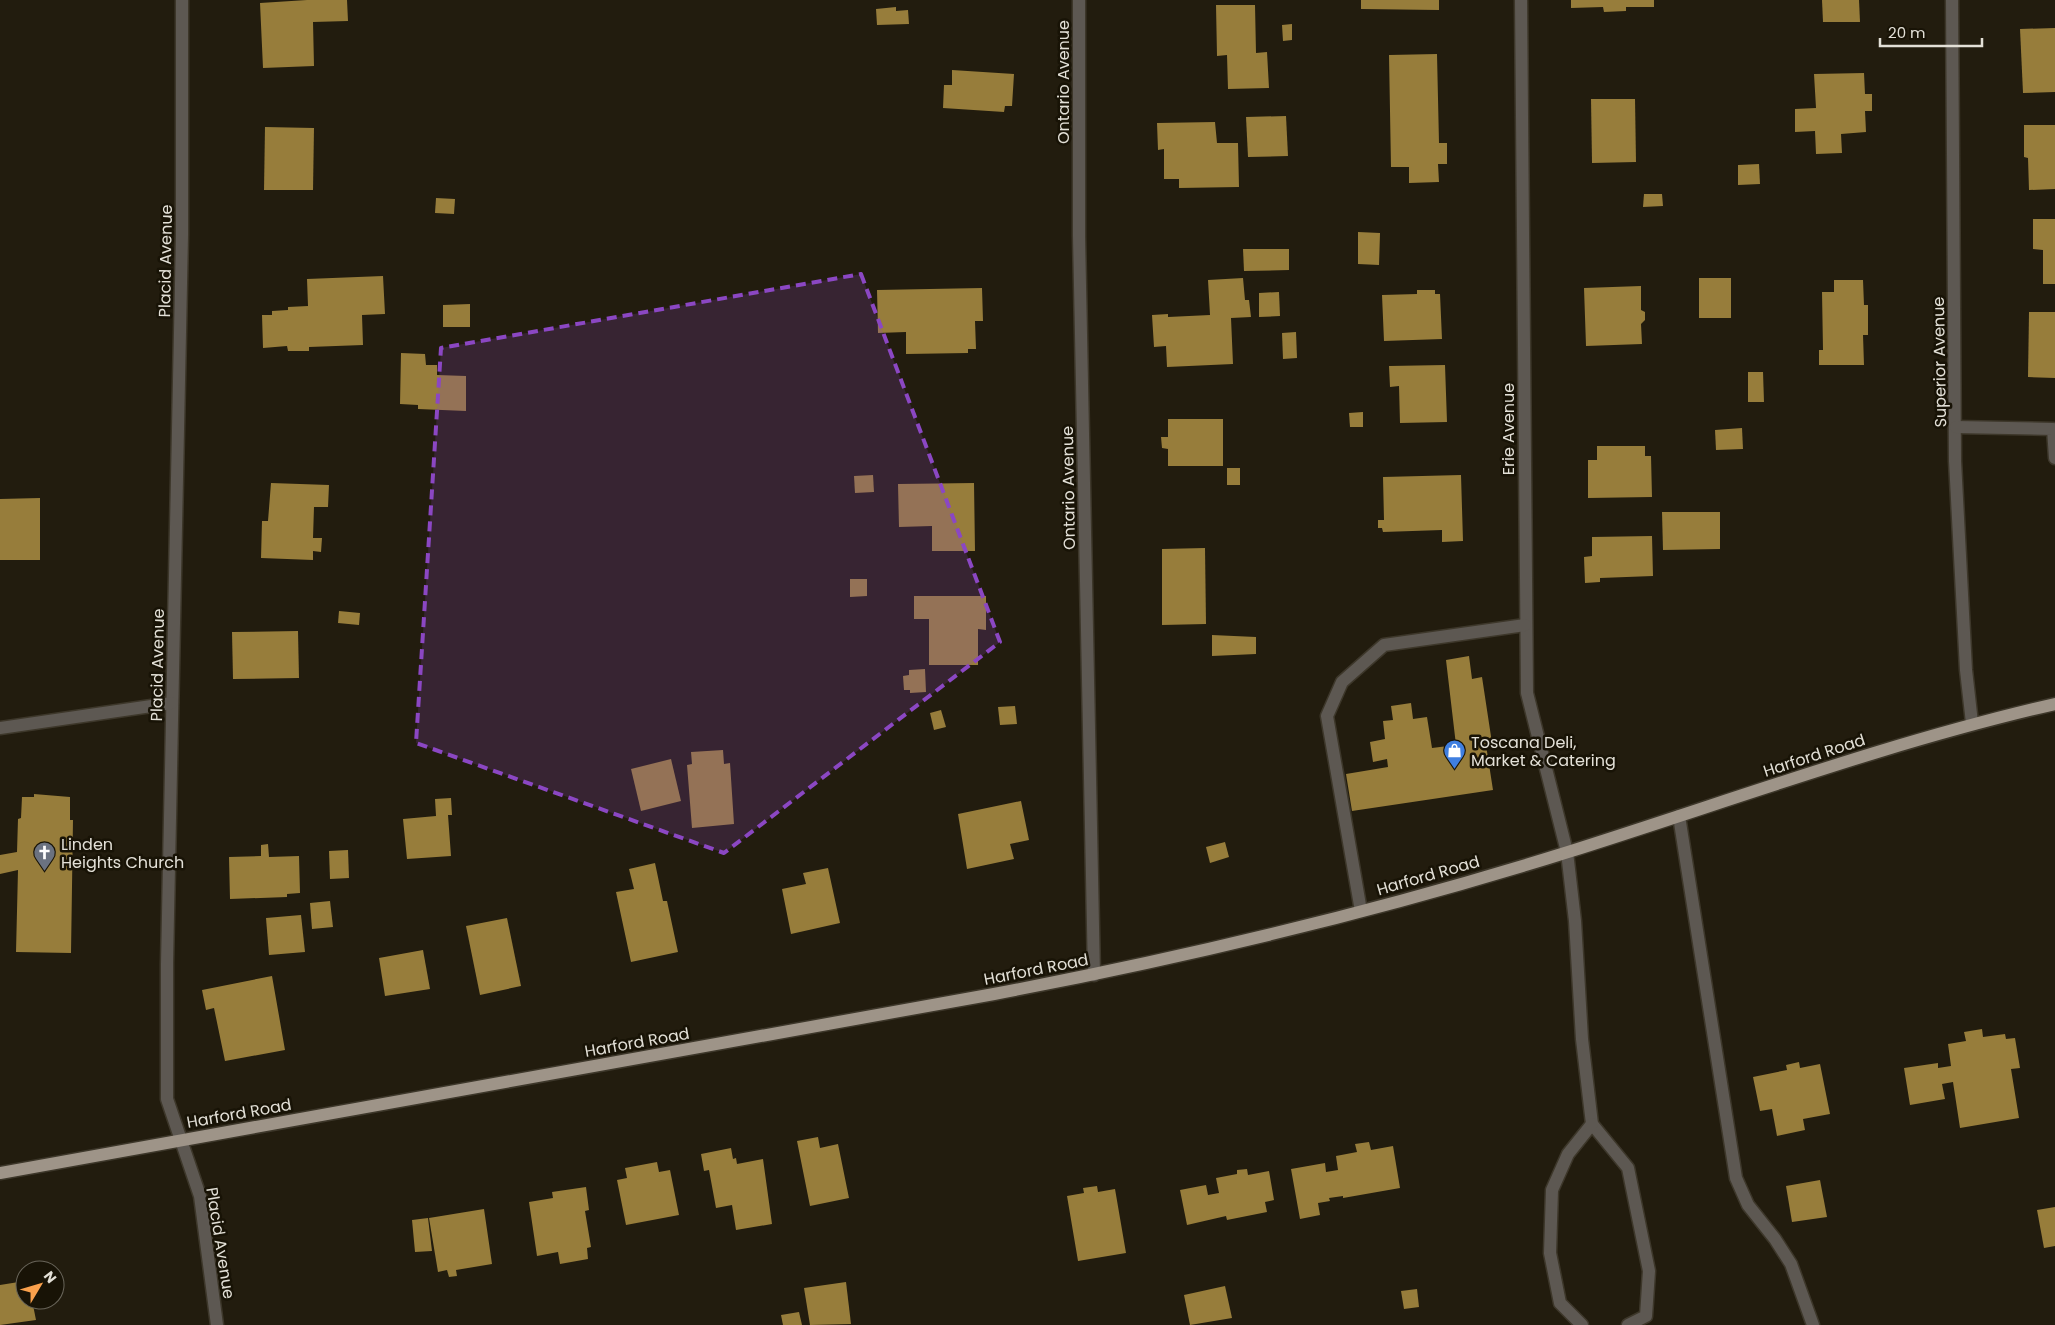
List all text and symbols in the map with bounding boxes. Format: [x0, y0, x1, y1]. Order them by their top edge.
scale bar [1880, 15, 1982, 47]
street label: Ontario Avenue [1052, 20, 1075, 144]
text: 20 m [1888, 22, 1926, 43]
street label: Placid Avenue [153, 204, 178, 318]
street label: Superior Avenue [1927, 296, 1952, 428]
street label: Erie Avenue [1497, 383, 1520, 475]
street label: Ontario Avenue [1056, 426, 1081, 550]
street label: Placid Avenue [145, 608, 170, 722]
street label: Harford Road [1760, 728, 1868, 783]
place label: Toscana Deli, Market & Catering [1471, 731, 1616, 772]
shop icon: Toscana Deli, Market & Catering [1443, 739, 1467, 770]
place label: Linden Heights Church [61, 833, 184, 874]
church icon: Linden Heights Church [33, 841, 57, 872]
street label: Harford Road [1374, 850, 1482, 901]
street label: Harford Road [982, 948, 1090, 991]
street label: Harford Road [583, 1022, 691, 1063]
street label: Harford Road [185, 1093, 293, 1134]
street label: Placid Avenue [200, 1186, 241, 1301]
north arrow [15, 1260, 65, 1310]
text: N [39, 1267, 61, 1287]

